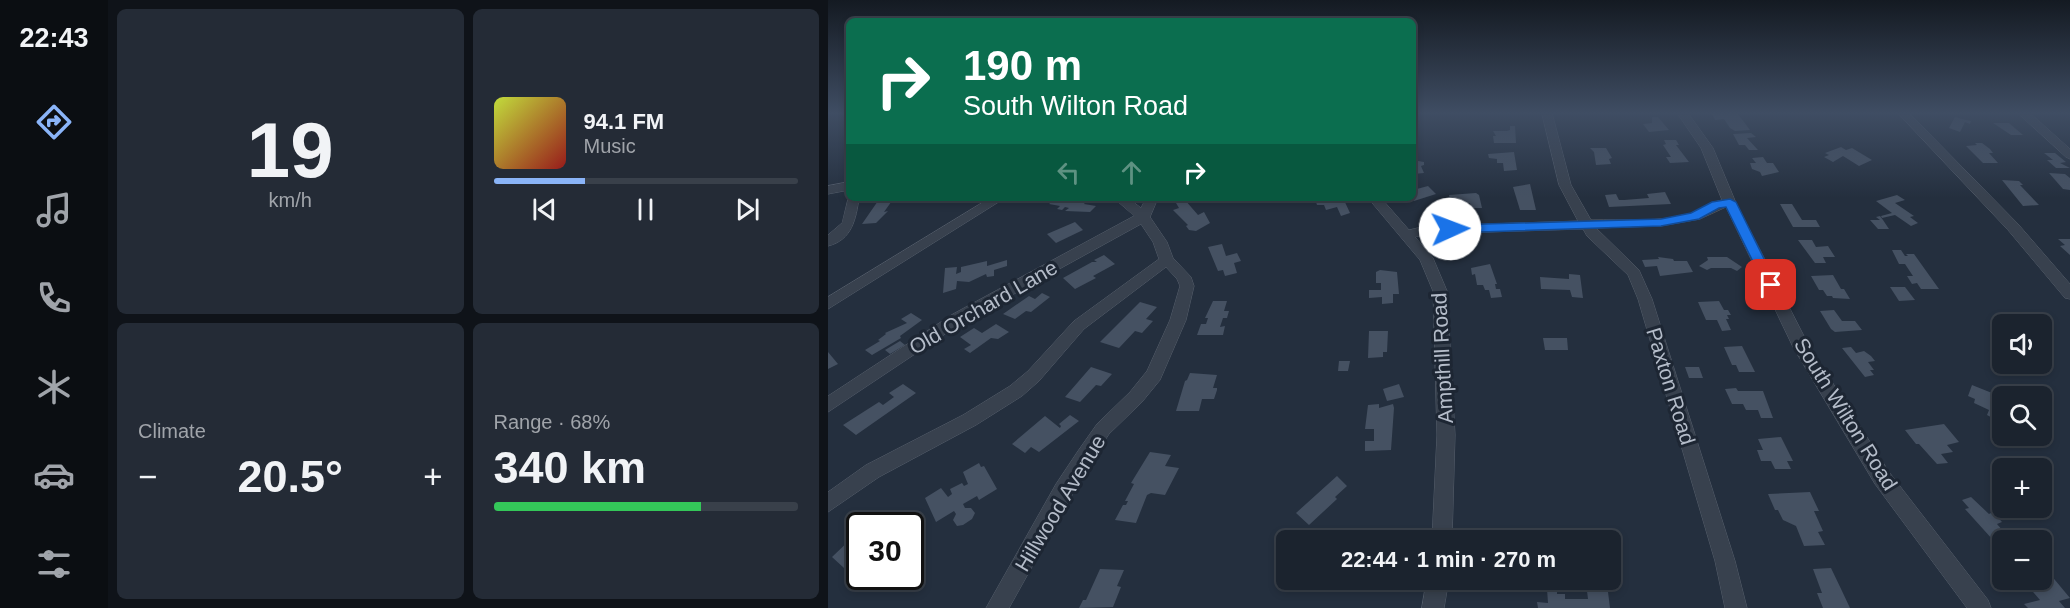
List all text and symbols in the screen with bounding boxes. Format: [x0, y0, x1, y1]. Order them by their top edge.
text: 22:43 [19, 23, 89, 53]
icon: right [864, 42, 942, 120]
text: 190 m [963, 42, 1082, 89]
text: South Wilton Road [963, 91, 1188, 121]
icon: directions [33, 101, 75, 143]
text: 19 [247, 106, 334, 194]
text: 94.1 FM [584, 109, 664, 134]
text: Music [584, 135, 636, 157]
icon: left [1052, 156, 1085, 189]
icon: ahead [1115, 156, 1148, 189]
icon: right [1178, 156, 1211, 189]
icon: music [33, 189, 75, 231]
text: km/h [269, 189, 312, 211]
icon: previous [528, 193, 561, 226]
icon: pause [629, 193, 662, 226]
icon: next [731, 193, 764, 226]
position arrow [1418, 197, 1482, 261]
street label: Old Orchard Lane [905, 255, 1061, 359]
pin [1745, 259, 1796, 310]
icon: arrive [1754, 268, 1787, 301]
icon: phone [33, 277, 75, 319]
street label: Ampthill Road [1427, 292, 1457, 424]
map controls [1992, 314, 2052, 590]
button: sound [1992, 314, 2052, 374]
street label: Paxton Road [1642, 325, 1700, 447]
street label: South Wilton Road [1790, 334, 1902, 494]
icon: climate [33, 366, 75, 408]
button: search [1992, 386, 2052, 446]
text: Range · 68% [494, 411, 610, 433]
text: Climate [138, 420, 206, 442]
street label: Hillwood Avenue [1010, 431, 1110, 575]
text: 340 km [494, 442, 646, 493]
text: 20.5° [237, 451, 343, 502]
icon: car [33, 454, 75, 496]
text: − [138, 458, 157, 495]
text: + [423, 458, 443, 495]
button: + [1992, 458, 2052, 518]
speed limit sign: 30 [846, 512, 924, 590]
button: − [1992, 530, 2052, 590]
icon: filters [33, 543, 75, 585]
text: 22:44 · 1 min · 270 m [1341, 547, 1556, 572]

